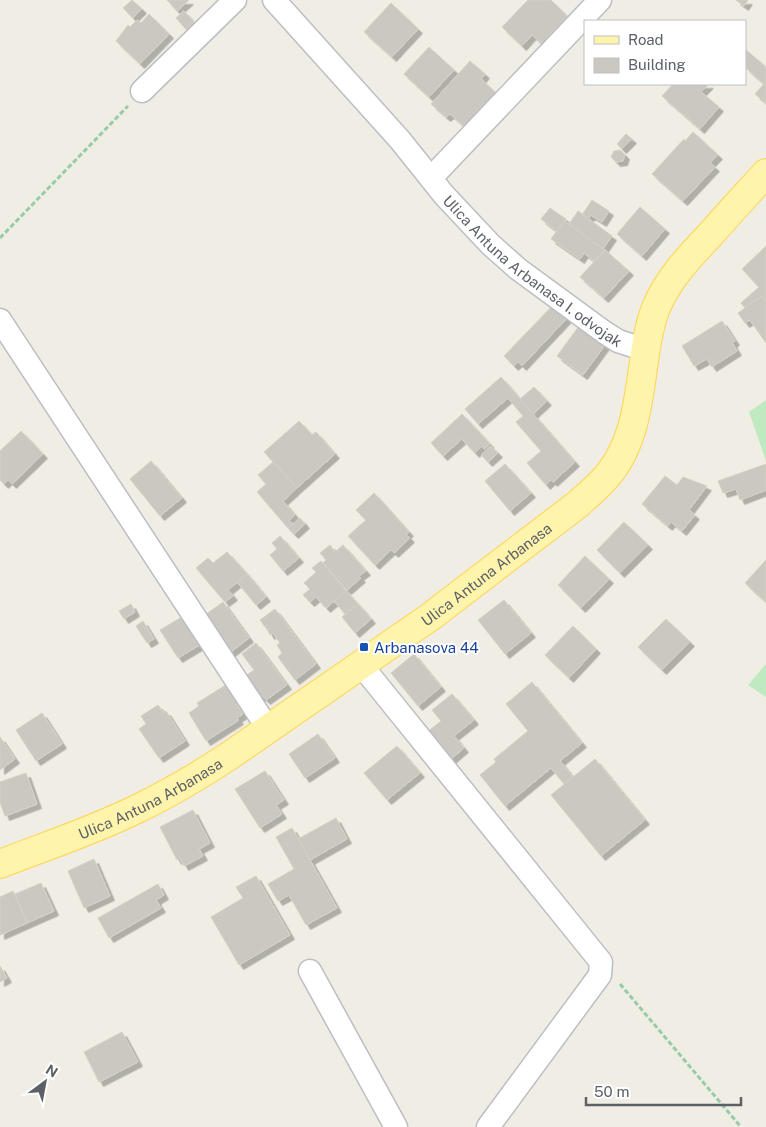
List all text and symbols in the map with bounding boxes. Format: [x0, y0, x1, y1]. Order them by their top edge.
legend [584, 20, 746, 85]
text: Road [628, 31, 664, 48]
text: Building [628, 56, 686, 73]
street label: Ulica Antuna Arbanasa I. odvojak [440, 192, 625, 350]
street label: Ulica Antuna Arbanasa [418, 519, 555, 629]
place label: Arbanasova 44 [374, 639, 479, 656]
marker: Arbanasova 44 [358, 641, 370, 653]
street label: Ulica Antuna Arbanasa [76, 754, 225, 842]
north arrow [20, 1057, 70, 1107]
text: N [43, 1061, 61, 1081]
scale bar [586, 1074, 741, 1106]
text: 50 m [594, 1083, 629, 1100]

